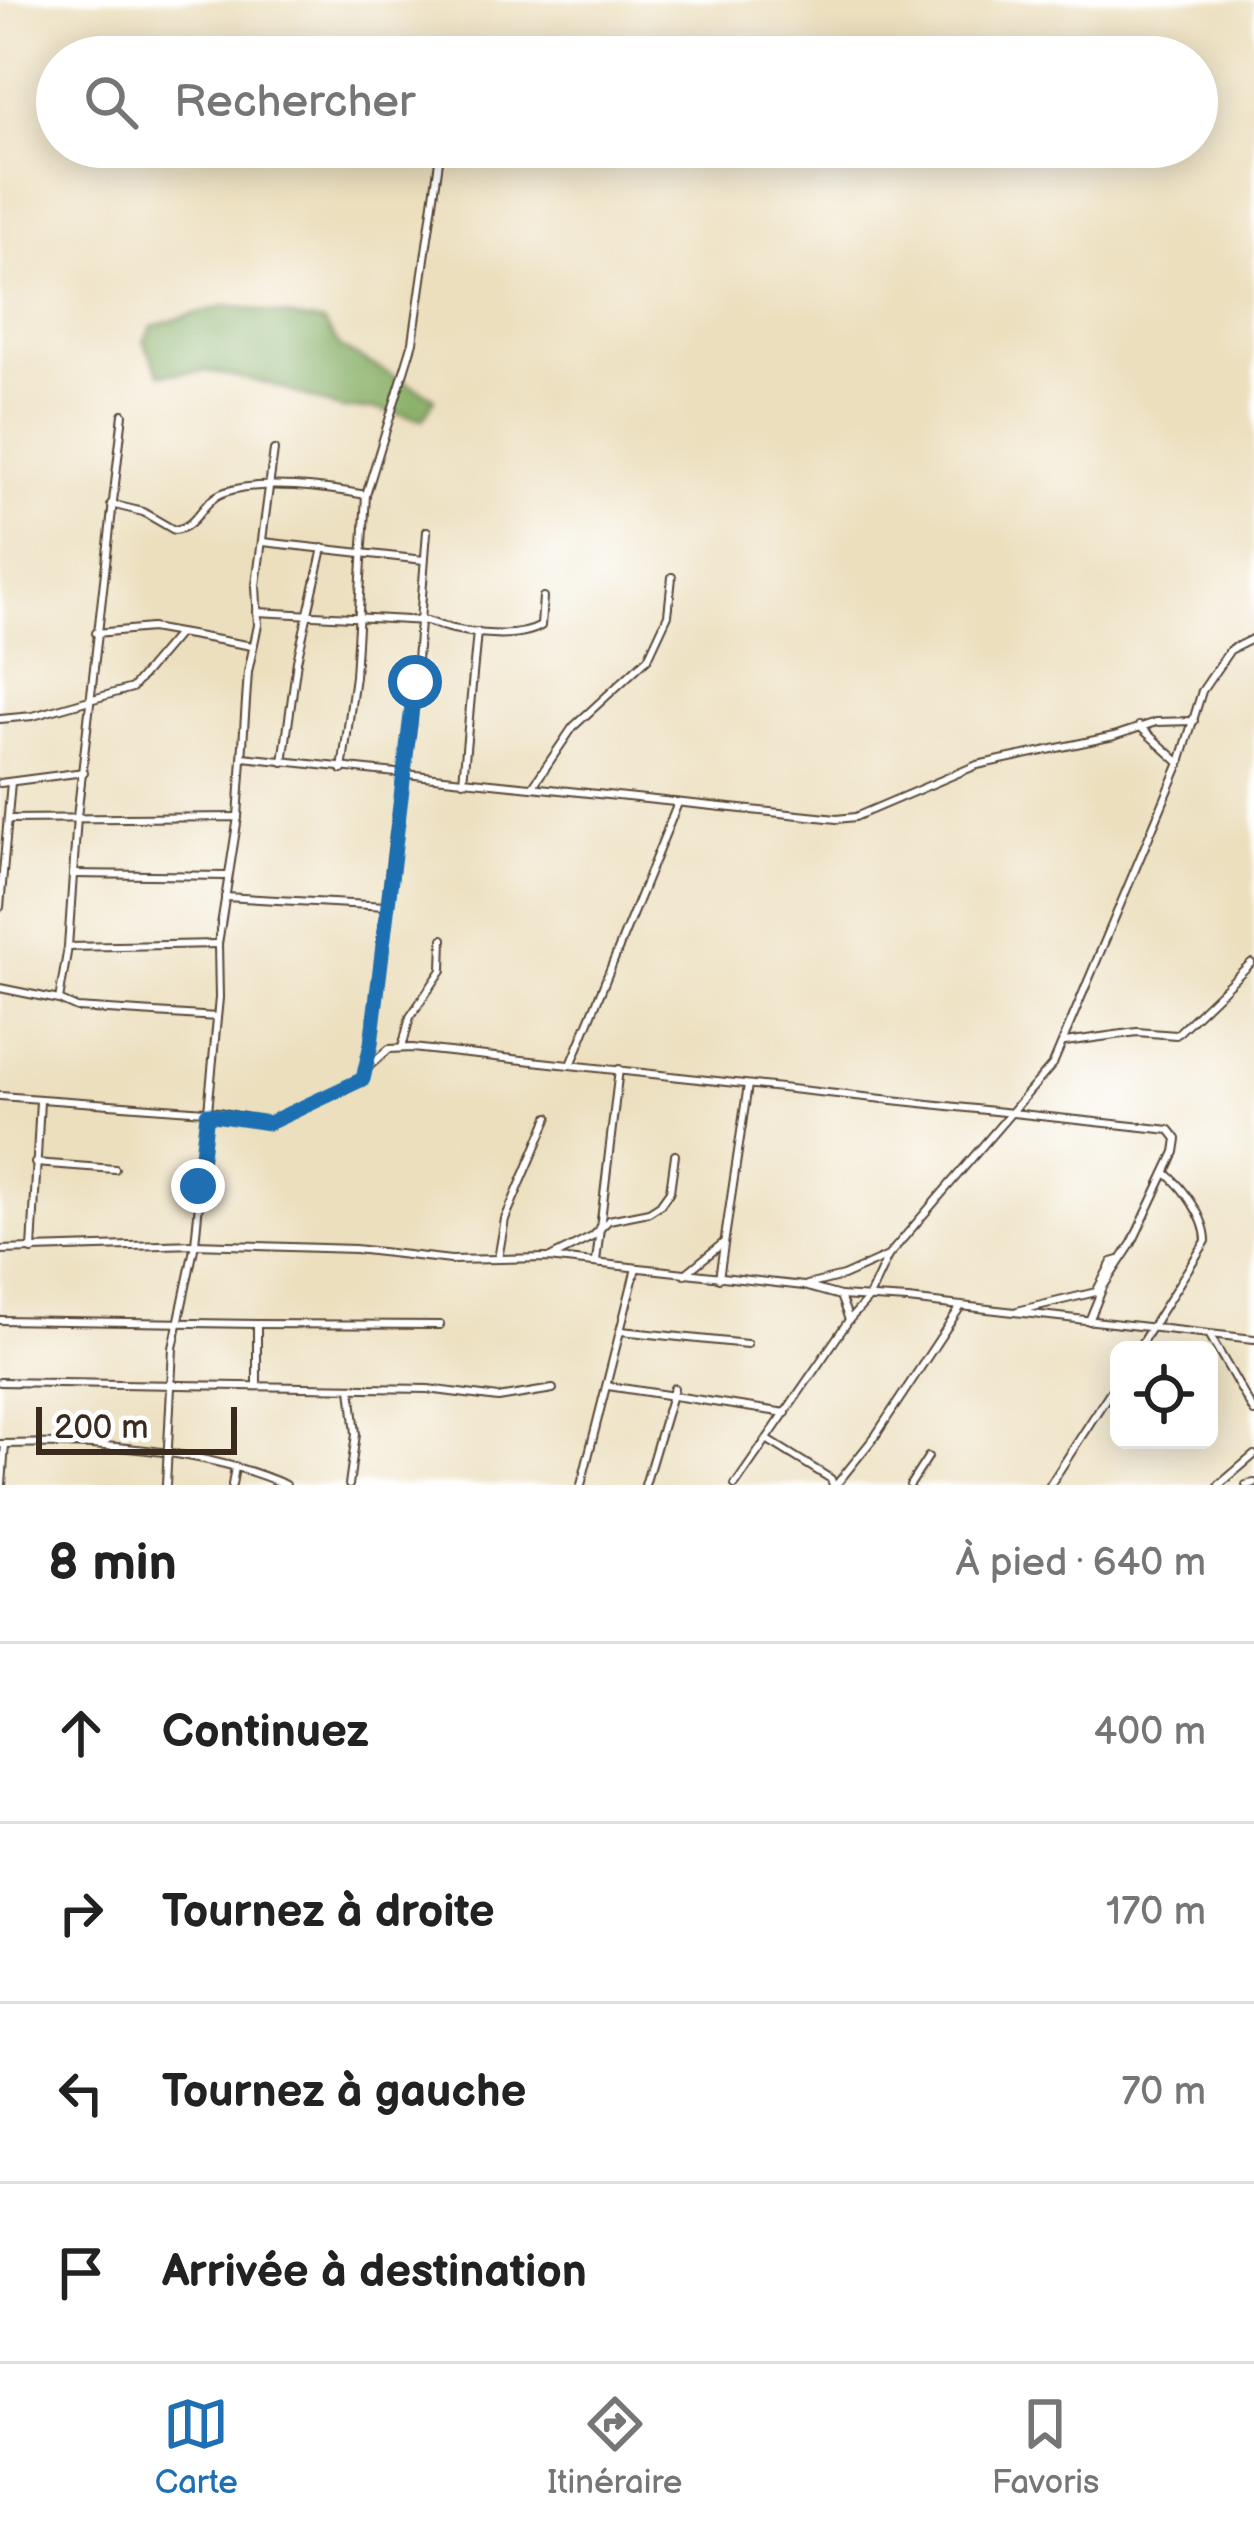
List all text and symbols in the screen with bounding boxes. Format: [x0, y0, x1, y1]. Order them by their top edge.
search box [36, 36, 1218, 168]
icon: search [78, 69, 144, 135]
text: Rechercher [174, 75, 415, 130]
route start [388, 655, 442, 709]
route end [171, 1159, 225, 1213]
map controls [1110, 1341, 1218, 1449]
button: locate [1110, 1341, 1218, 1449]
scale bar [36, 1401, 237, 1454]
text: 200 m [54, 1408, 148, 1448]
text: 8 min [48, 1533, 177, 1594]
text: À pied · 640 m [956, 1540, 1206, 1587]
icon: ahead [48, 1700, 114, 1766]
text: Continuez [162, 1705, 369, 1760]
text: 400 m [1094, 1709, 1206, 1756]
icon: right [48, 1880, 114, 1946]
text: Tournez à droite [162, 1885, 495, 1940]
text: 170 m [1106, 1889, 1206, 1936]
icon: left [48, 2060, 114, 2126]
text: Tournez à gauche [162, 2065, 526, 2120]
text: 70 m [1121, 2069, 1206, 2116]
icon: arrive [48, 2240, 114, 2306]
text: Arrivée à destination [162, 2245, 587, 2300]
tab: Carte [155, 2391, 238, 2503]
tab: Itinéraire [547, 2391, 682, 2503]
tab: Favoris [992, 2391, 1099, 2503]

